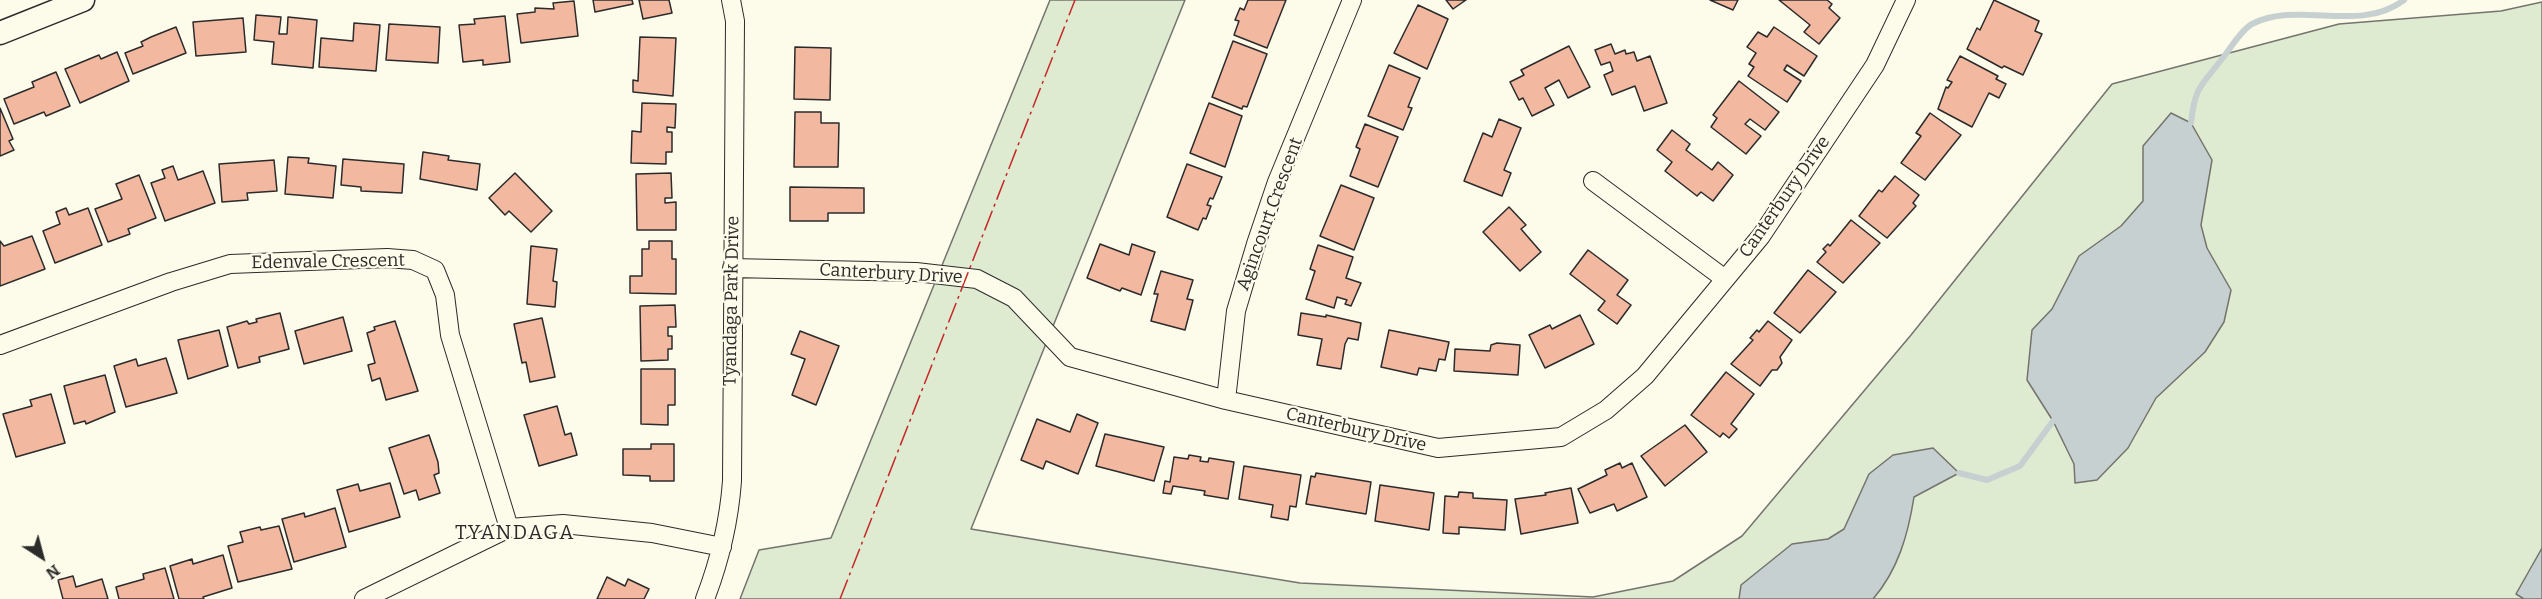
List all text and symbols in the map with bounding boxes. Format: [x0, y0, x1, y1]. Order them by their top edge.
street label: Canterbury Drive [1735, 132, 1835, 262]
street label: Agincourt Crescent [1232, 135, 1308, 293]
street label: Tyandaga Park Drive [720, 216, 744, 386]
street label: Edenvale Crescent [251, 250, 405, 274]
street label: Canterbury Drive [819, 259, 963, 289]
street label: Canterbury Drive [1284, 403, 1428, 457]
district label: TYANDAGA [455, 521, 575, 545]
north arrow [12, 527, 72, 587]
text: N [42, 561, 63, 583]

